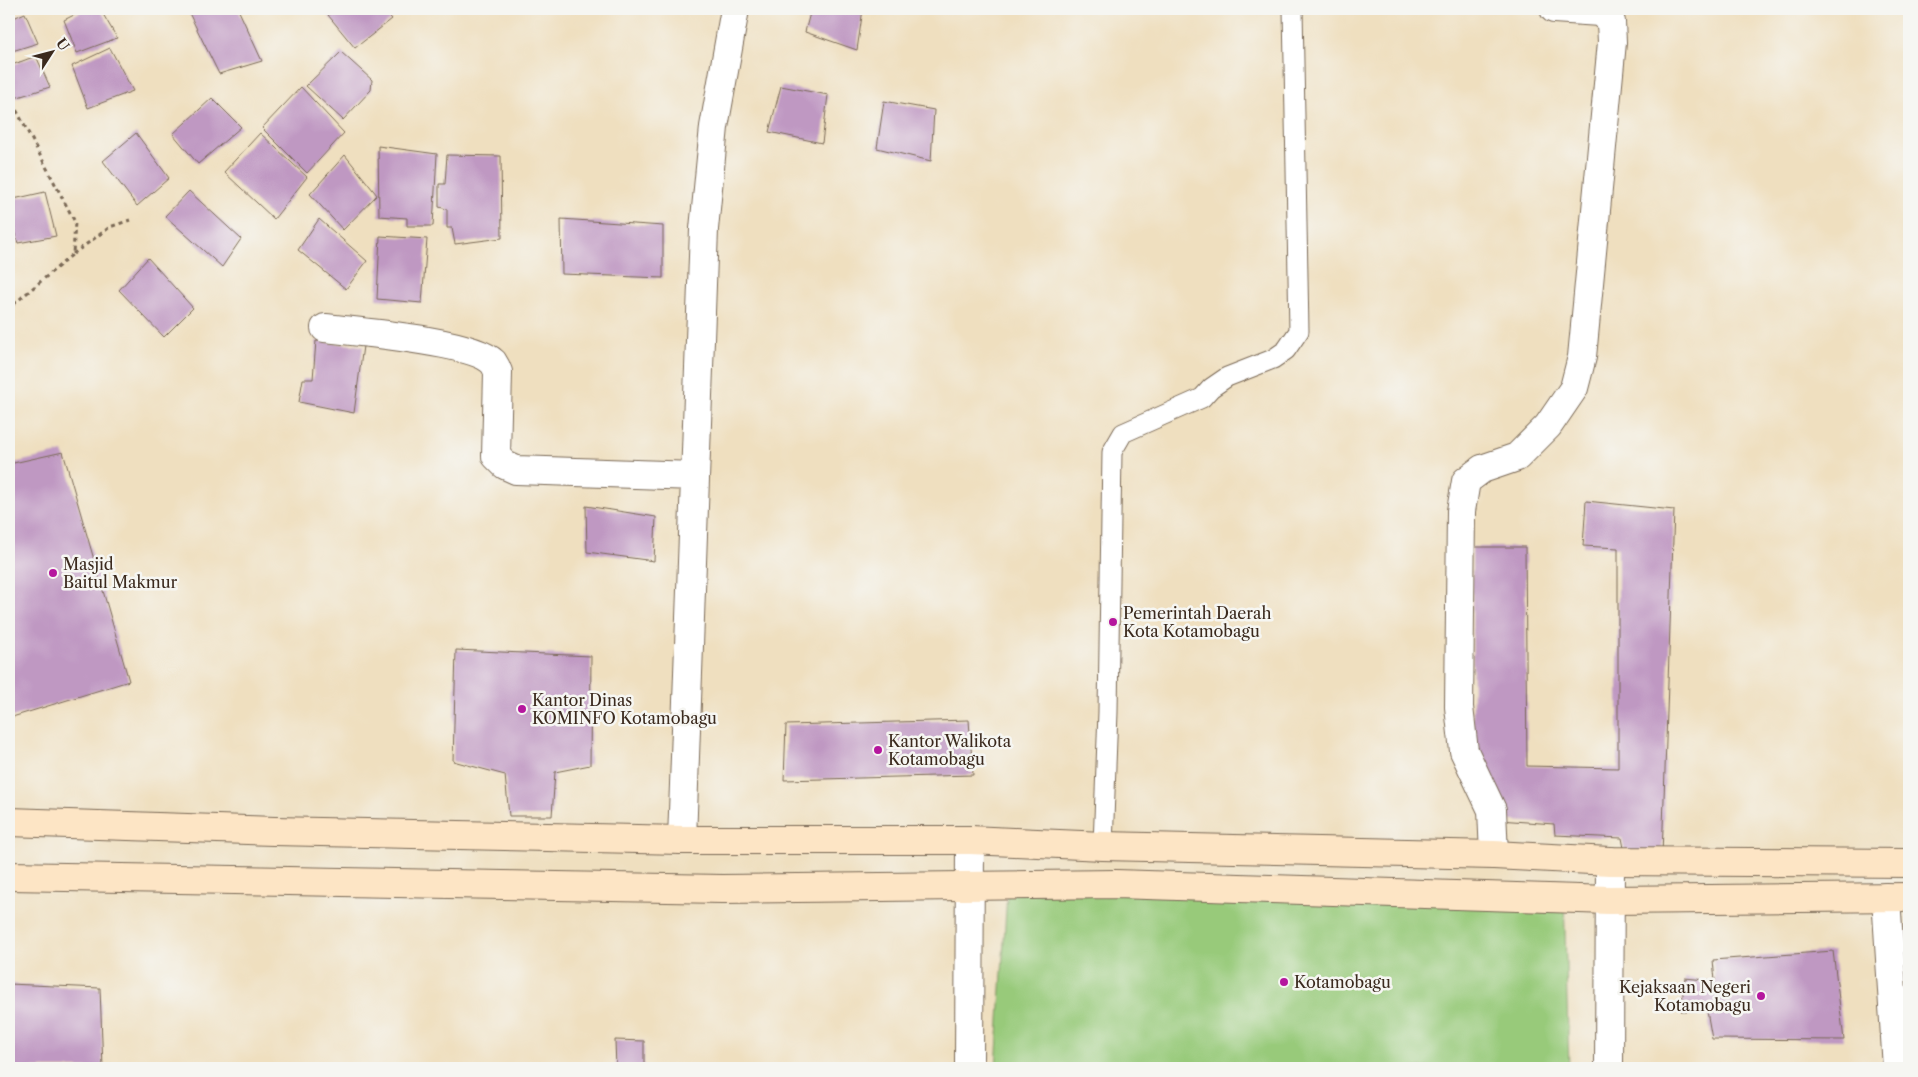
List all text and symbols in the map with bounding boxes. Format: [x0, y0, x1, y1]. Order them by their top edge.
north arrow [28, 28, 78, 78]
text: U [52, 34, 74, 55]
place label: Masjid Baitul Makmur [63, 554, 177, 592]
marker: Masjid Baitul Makmur [47, 567, 59, 579]
place label: Pemerintah Daerah Kota Kotamobagu [1123, 603, 1271, 641]
marker: Pemerintah Daerah Kota Kotamobagu [1107, 616, 1119, 628]
place label: Kantor Dinas KOMINFO Kotamobagu [532, 690, 717, 728]
marker: Kantor Dinas KOMINFO Kotamobagu [516, 703, 528, 715]
place label: Kantor Walikota Kotamobagu [888, 731, 1012, 769]
marker: Kantor Walikota Kotamobagu [872, 744, 884, 756]
place label: Kotamobagu [1294, 972, 1391, 992]
marker: Kotamobagu [1278, 976, 1290, 988]
place label: Kejaksaan Negeri Kotamobagu [1619, 977, 1751, 1015]
marker: Kejaksaan Negeri Kotamobagu [1755, 990, 1767, 1002]

